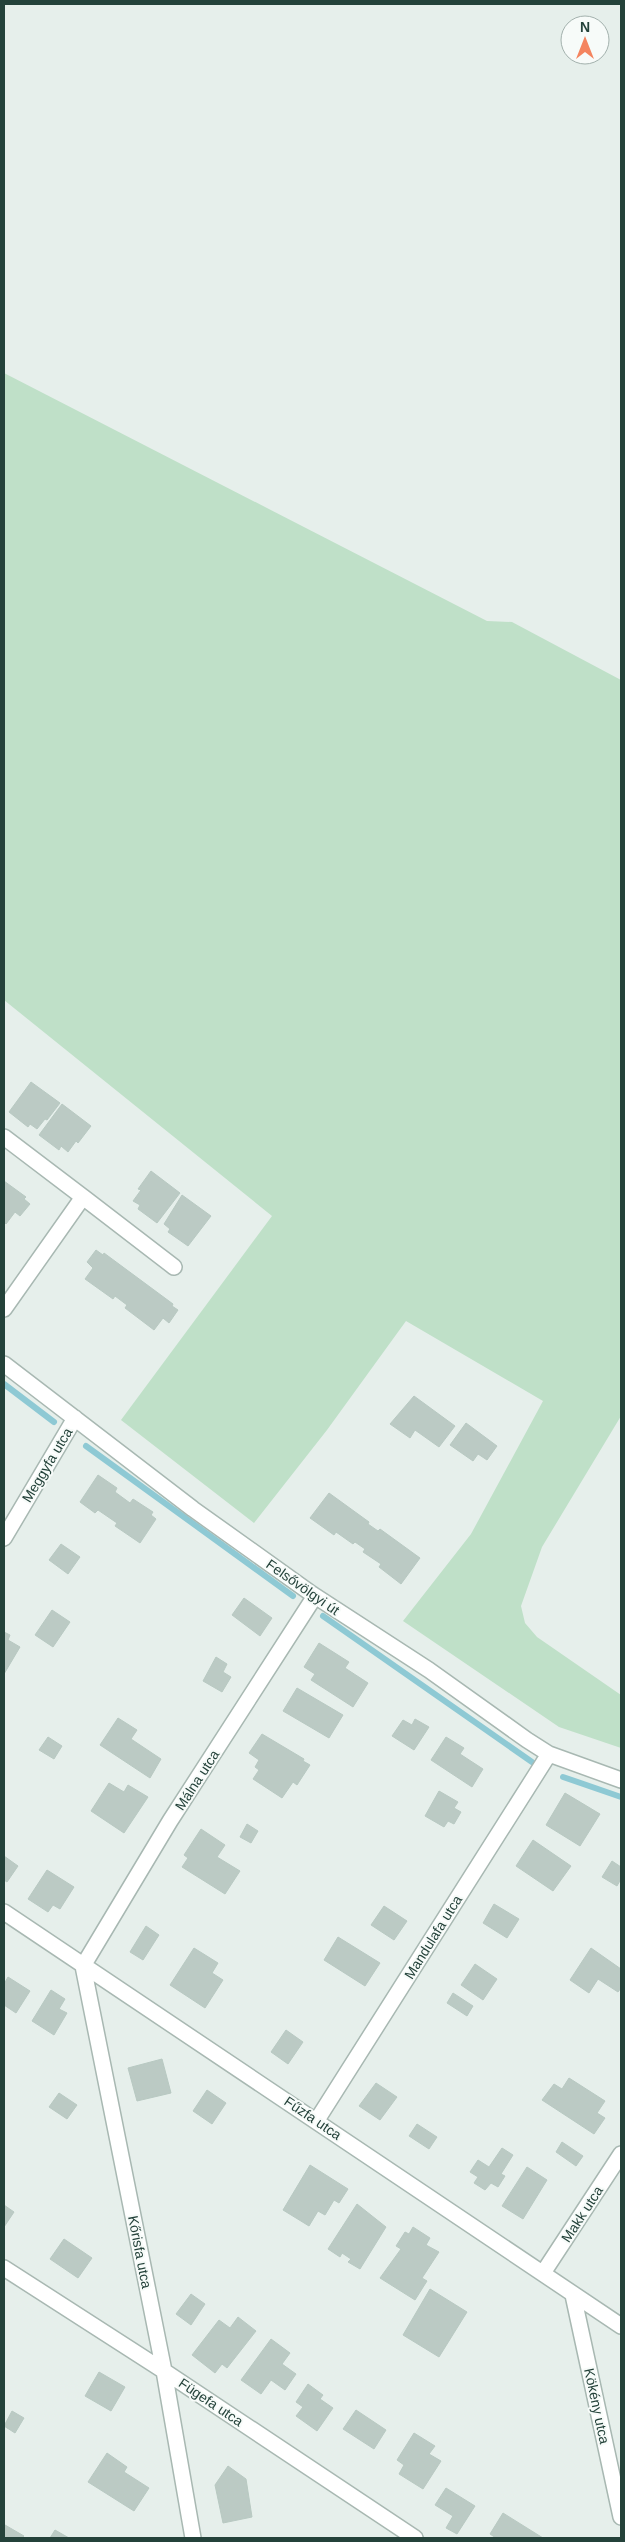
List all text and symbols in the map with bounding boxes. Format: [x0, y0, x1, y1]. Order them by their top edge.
north arrow [560, 15, 610, 65]
text: N [580, 19, 590, 35]
street label: Meggyfa utca [18, 1425, 76, 1505]
street label: Felsővölgyi út [263, 1556, 343, 1618]
street label: Málna utca [172, 1747, 222, 1813]
street label: Mandulafa utca [401, 1892, 465, 1982]
street label: Fűzfa utca [281, 2093, 345, 2143]
street label: Makk utca [558, 2183, 606, 2245]
street label: Kőrisfa utca [125, 2214, 155, 2290]
street label: Kökény utca [581, 2367, 613, 2446]
street label: Fügefa utca [176, 2375, 246, 2429]

